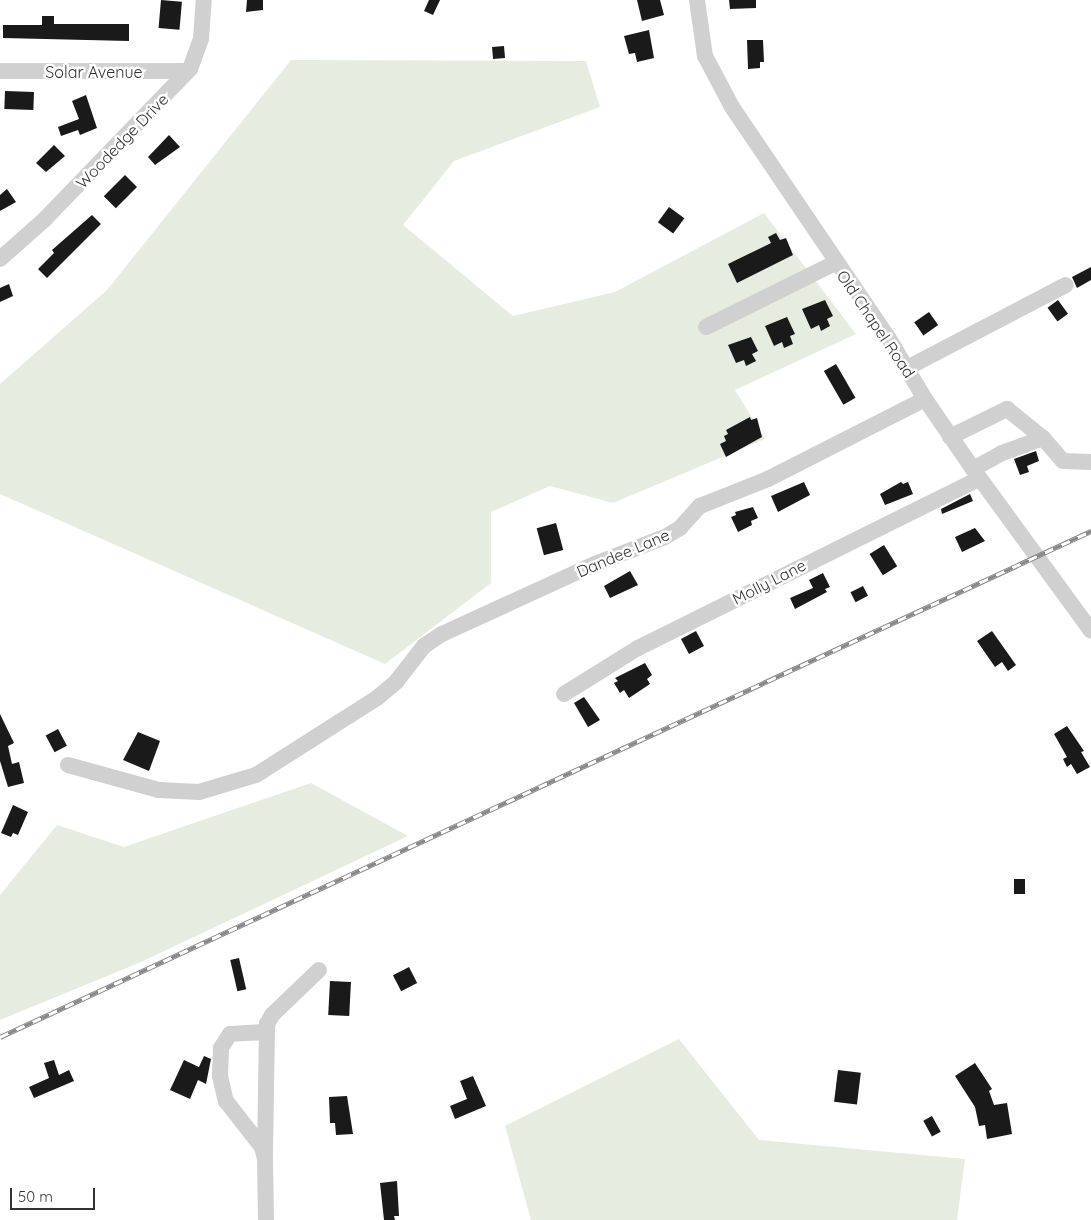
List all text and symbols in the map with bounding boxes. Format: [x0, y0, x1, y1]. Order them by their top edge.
street label: Solar Avenue [45, 62, 143, 82]
street label: Woodedge Drive [72, 90, 172, 192]
street label: Old Chapel Road [833, 267, 919, 381]
street label: Dandee Lane [574, 525, 672, 581]
street label: Molly Lane [729, 555, 809, 609]
scale bar [12, 1178, 98, 1210]
text: 50 m [18, 1187, 53, 1206]

